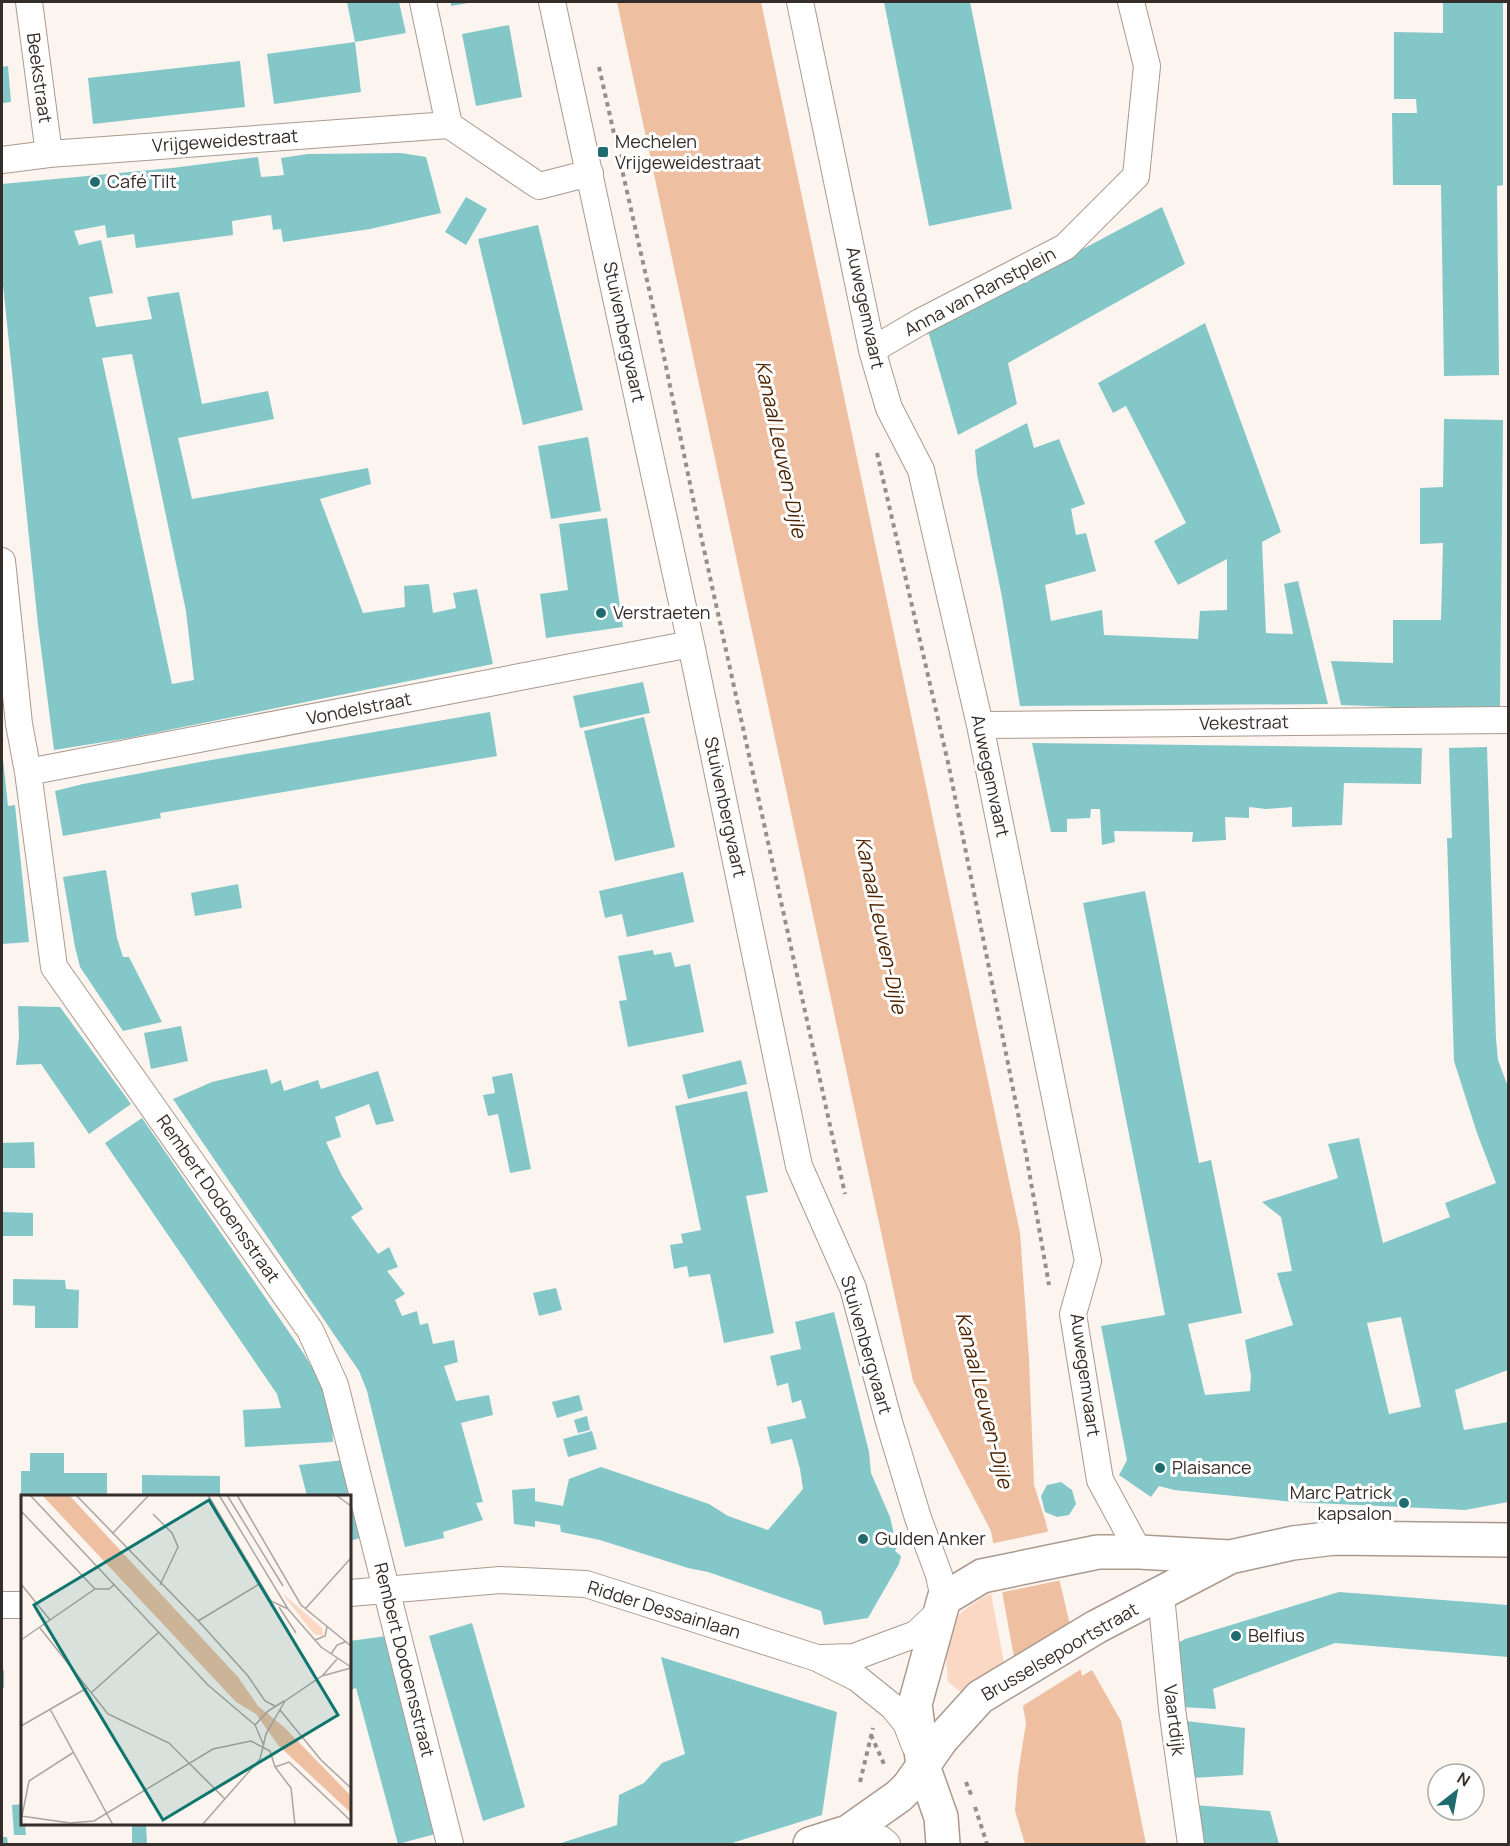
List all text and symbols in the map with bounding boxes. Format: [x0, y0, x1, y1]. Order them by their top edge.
street label: Beekstraat [22, 31, 58, 125]
street label: Vrijgeweidestraat [151, 123, 299, 157]
place label: Mechelen Vrijgeweidestraat [615, 129, 761, 174]
marker: Mechelen Vrijgeweidestraat [596, 145, 610, 159]
place label: Café Tilt [107, 169, 177, 193]
marker: Café Tilt [88, 175, 102, 189]
street label: Anna van Ranstplein [900, 241, 1059, 341]
street label: Auwegemvaart [841, 244, 891, 371]
street label: Stuivenbergvaart [598, 259, 652, 404]
water label: Kanaal Leuven-Dijle [750, 358, 814, 541]
place label: Verstraeten [613, 600, 711, 624]
marker: Verstraeten [594, 606, 608, 620]
street label: Vondelstraat [304, 686, 413, 730]
street label: Vekestraat [1199, 709, 1289, 735]
street label: Auwegemvaart [966, 712, 1016, 839]
street label: Stuivenbergvaart [699, 734, 753, 879]
water label: Kanaal Leuven-Dijle [850, 834, 914, 1017]
street label: Rembert Dodoensstraat [152, 1110, 286, 1287]
street label: Stuivenbergvaart [836, 1273, 898, 1417]
water label: Kanaal Leuven-Dijle [950, 1309, 1020, 1492]
street label: Auwegemvaart [1065, 1312, 1107, 1438]
place label: Plaisance [1172, 1455, 1252, 1479]
marker: Plaisance [1153, 1461, 1167, 1475]
place label: Marc Patrick kapsalon [1290, 1480, 1393, 1525]
inset map [21, 1495, 351, 1825]
marker: Marc Patrick kapsalon [1397, 1496, 1411, 1510]
place label: Gulden Anker [875, 1526, 986, 1550]
marker: Gulden Anker [856, 1532, 870, 1546]
street label: Rembert Dodoensstraat [369, 1560, 441, 1760]
street label: Ridder Dessainlaan [585, 1574, 744, 1644]
street label: Brusselsepoortstraat [977, 1596, 1142, 1706]
place label: Belfius [1248, 1623, 1305, 1647]
marker: Belfius [1229, 1629, 1243, 1643]
street label: Vaartdijk [1159, 1683, 1191, 1758]
north arrow [1426, 1762, 1486, 1822]
text: N [1453, 1767, 1474, 1792]

